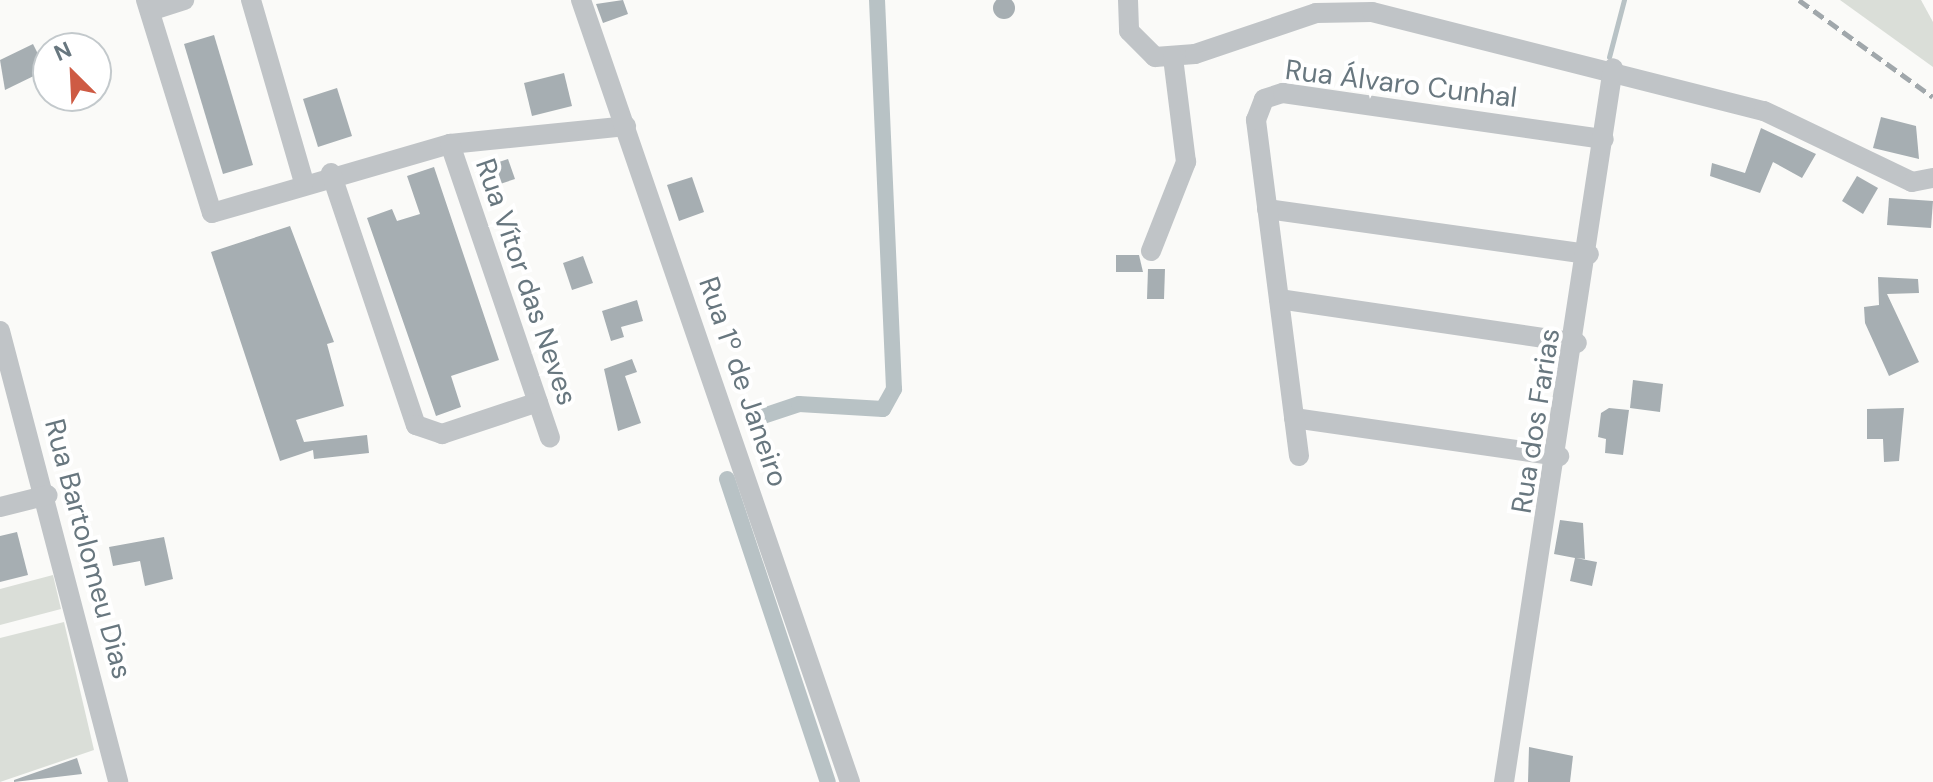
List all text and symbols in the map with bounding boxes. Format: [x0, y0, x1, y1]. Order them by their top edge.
north arrow [32, 32, 112, 112]
text: N [50, 35, 76, 68]
street label: Rua Álvaro Cunhal [1283, 53, 1519, 115]
street label: Rua Vítor das Neves [468, 154, 584, 410]
street label: Rua 1º de Janeiro [691, 273, 795, 491]
street label: Rua dos Farias [1505, 326, 1567, 516]
street label: Rua Bartolomeu Dias [37, 415, 139, 683]

